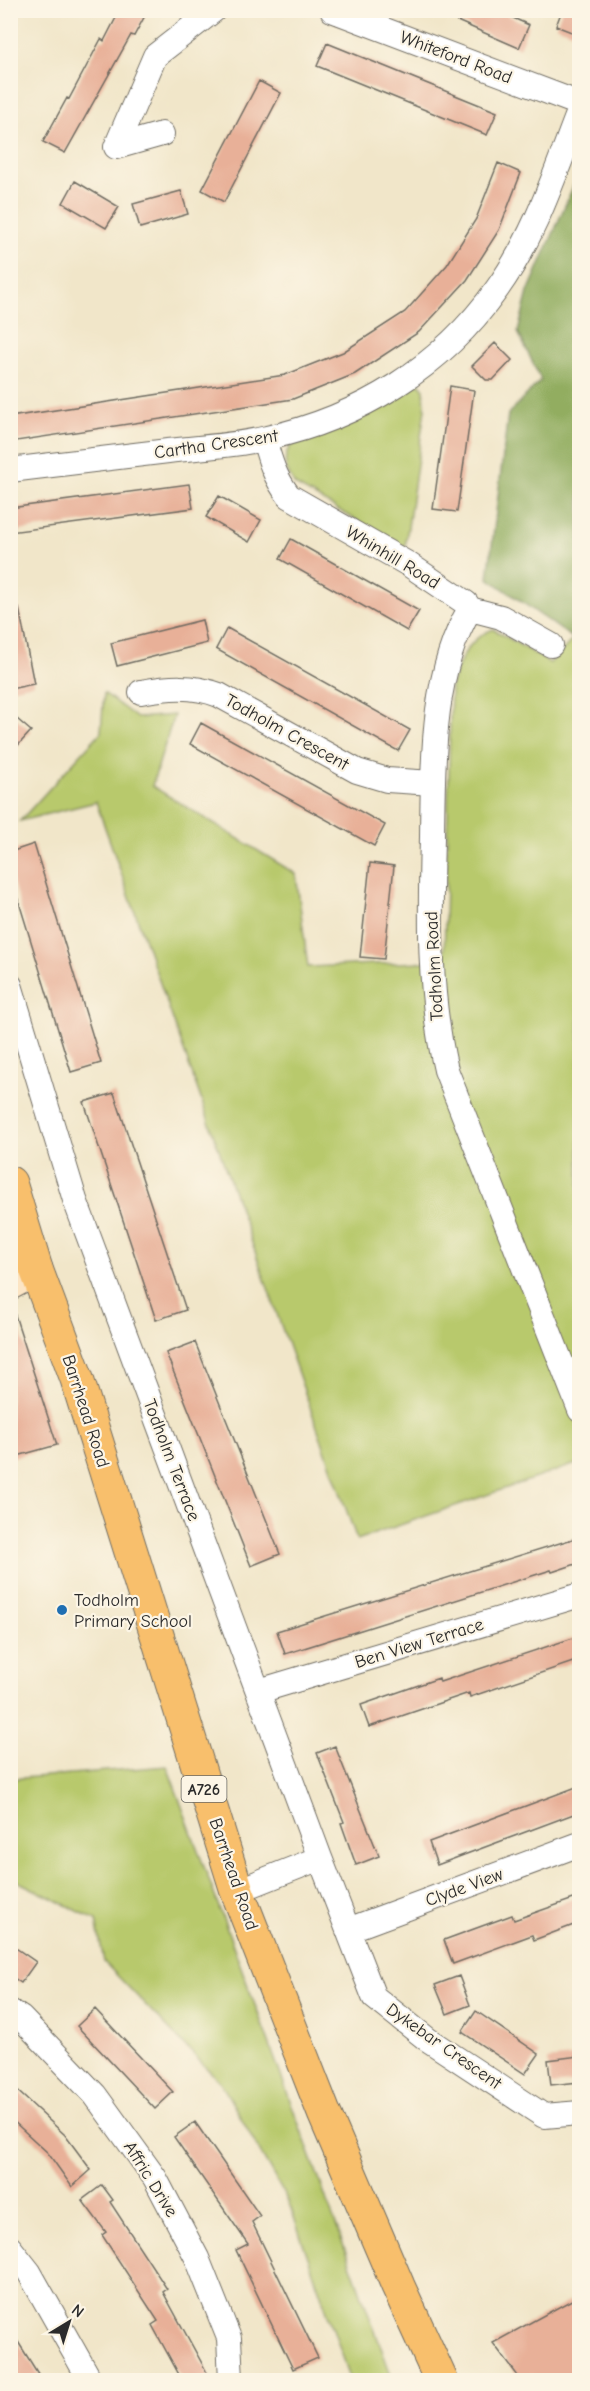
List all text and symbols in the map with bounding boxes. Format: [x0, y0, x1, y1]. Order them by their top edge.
street label: Whiteford Road [397, 26, 515, 88]
street label: Cartha Crescent [153, 425, 280, 464]
street label: Whinhill Road [342, 521, 443, 594]
street label: Todholm Crescent [221, 690, 353, 775]
street label: Todholm Road [421, 911, 448, 1021]
street label: Barrhead Road [57, 1352, 114, 1470]
street label: Todholm Terrace [139, 1396, 204, 1524]
place label: Todholm Primary School [74, 1590, 192, 1632]
marker: Todholm Primary School [55, 1603, 69, 1617]
street label: Ben View Terrace [352, 1614, 486, 1673]
road number: A726 [182, 1776, 226, 1802]
street label: Barrhead Road [205, 1815, 263, 1933]
street label: Clyde View [423, 1864, 506, 1911]
street label: Dykebar Crescent [382, 1999, 506, 2094]
street label: Affric Drive [119, 2138, 182, 2221]
north arrow [39, 2292, 99, 2352]
text: N [68, 2301, 87, 2321]

